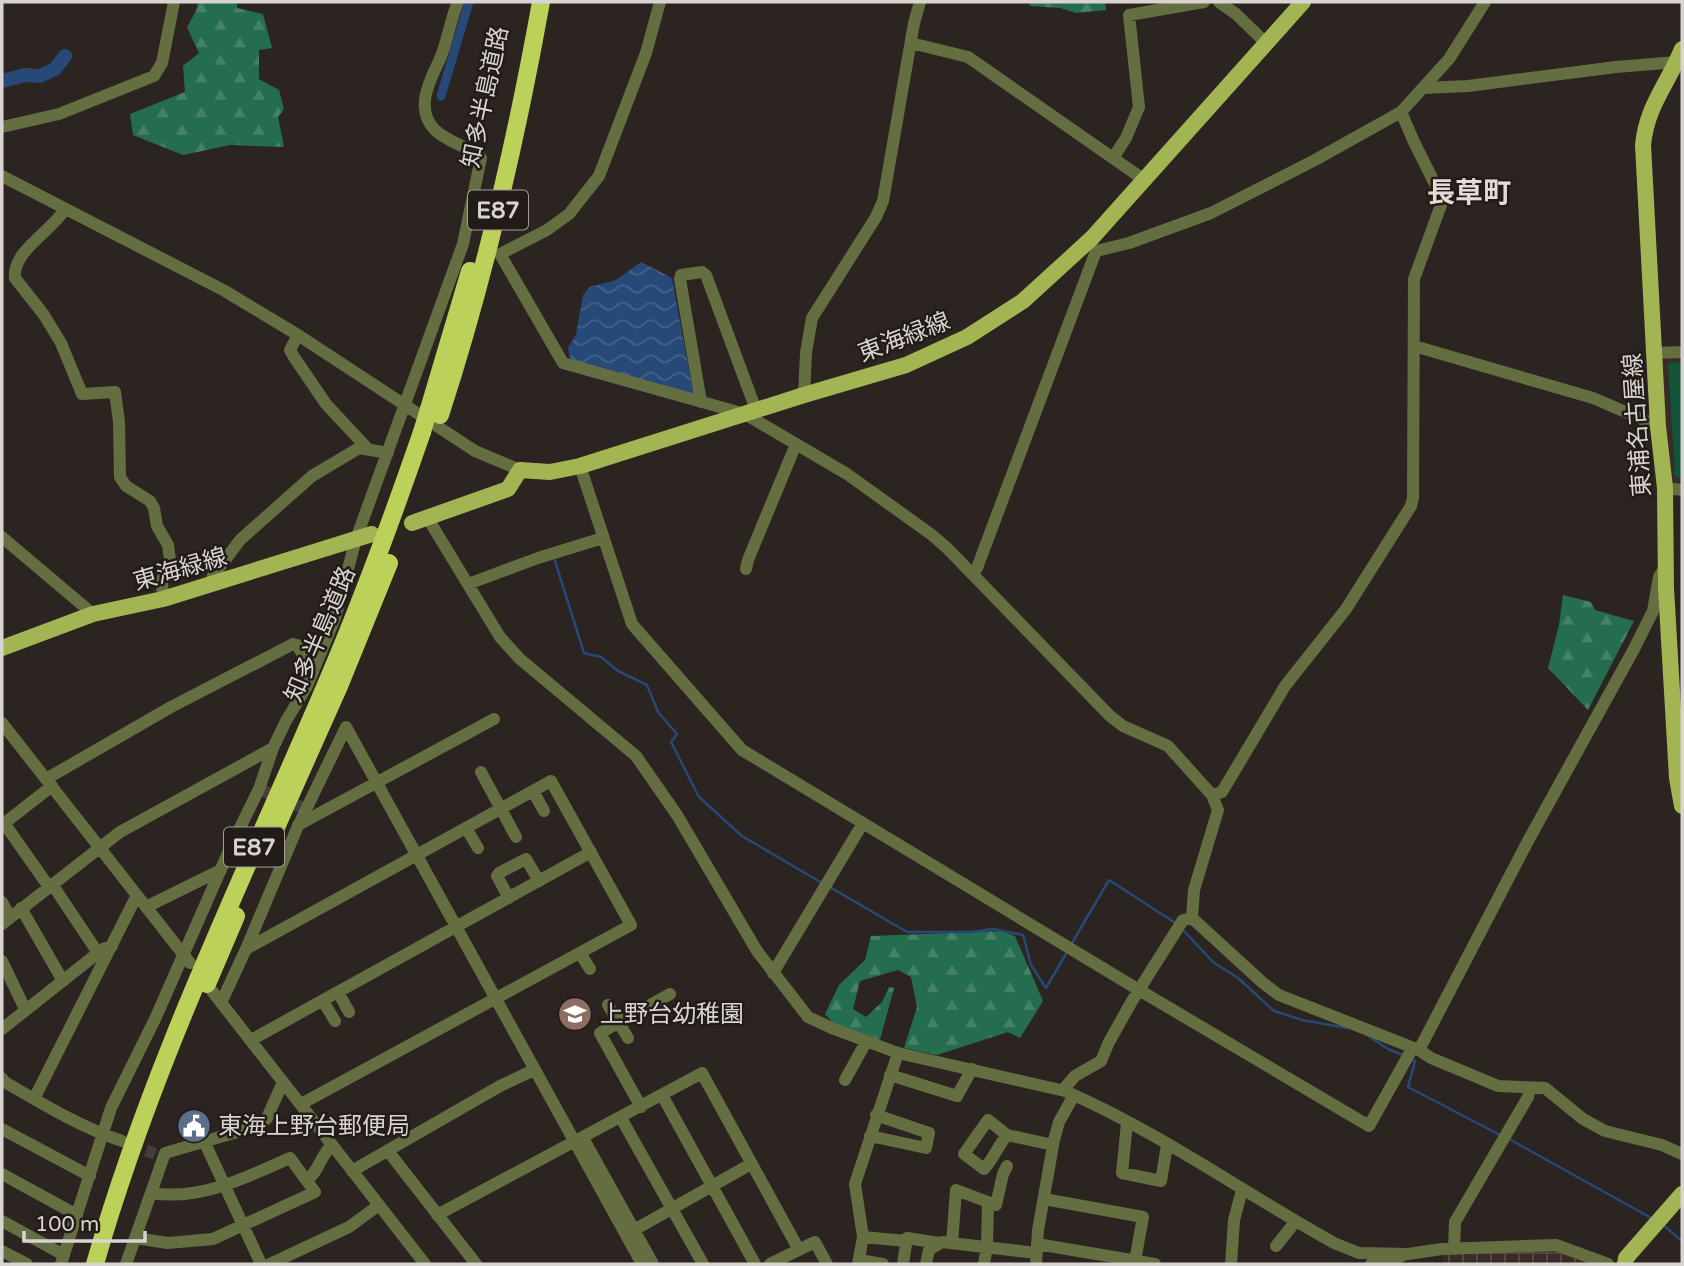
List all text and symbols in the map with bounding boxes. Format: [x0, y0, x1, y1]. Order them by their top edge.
street label: 知多半島道路 [456, 24, 515, 171]
district label: 長草町 [1427, 176, 1511, 210]
road number: E87 [468, 190, 528, 230]
street label: 東海緑線 [854, 307, 954, 368]
street label: 東浦名古屋線 [1618, 352, 1657, 498]
street label: 東海緑線 [130, 542, 230, 597]
street label: 知多半島道路 [279, 562, 362, 706]
road number: E87 [224, 828, 284, 866]
school or university icon: 上野台幼稚園 [556, 995, 594, 1033]
place label: 上野台幼稚園 [600, 1000, 744, 1029]
public building icon: 東海上野台郵便局 [175, 1107, 213, 1145]
place label: 東海上野台郵便局 [218, 1112, 410, 1141]
scale bar [24, 1200, 145, 1244]
text: 100 m [35, 1212, 99, 1237]

